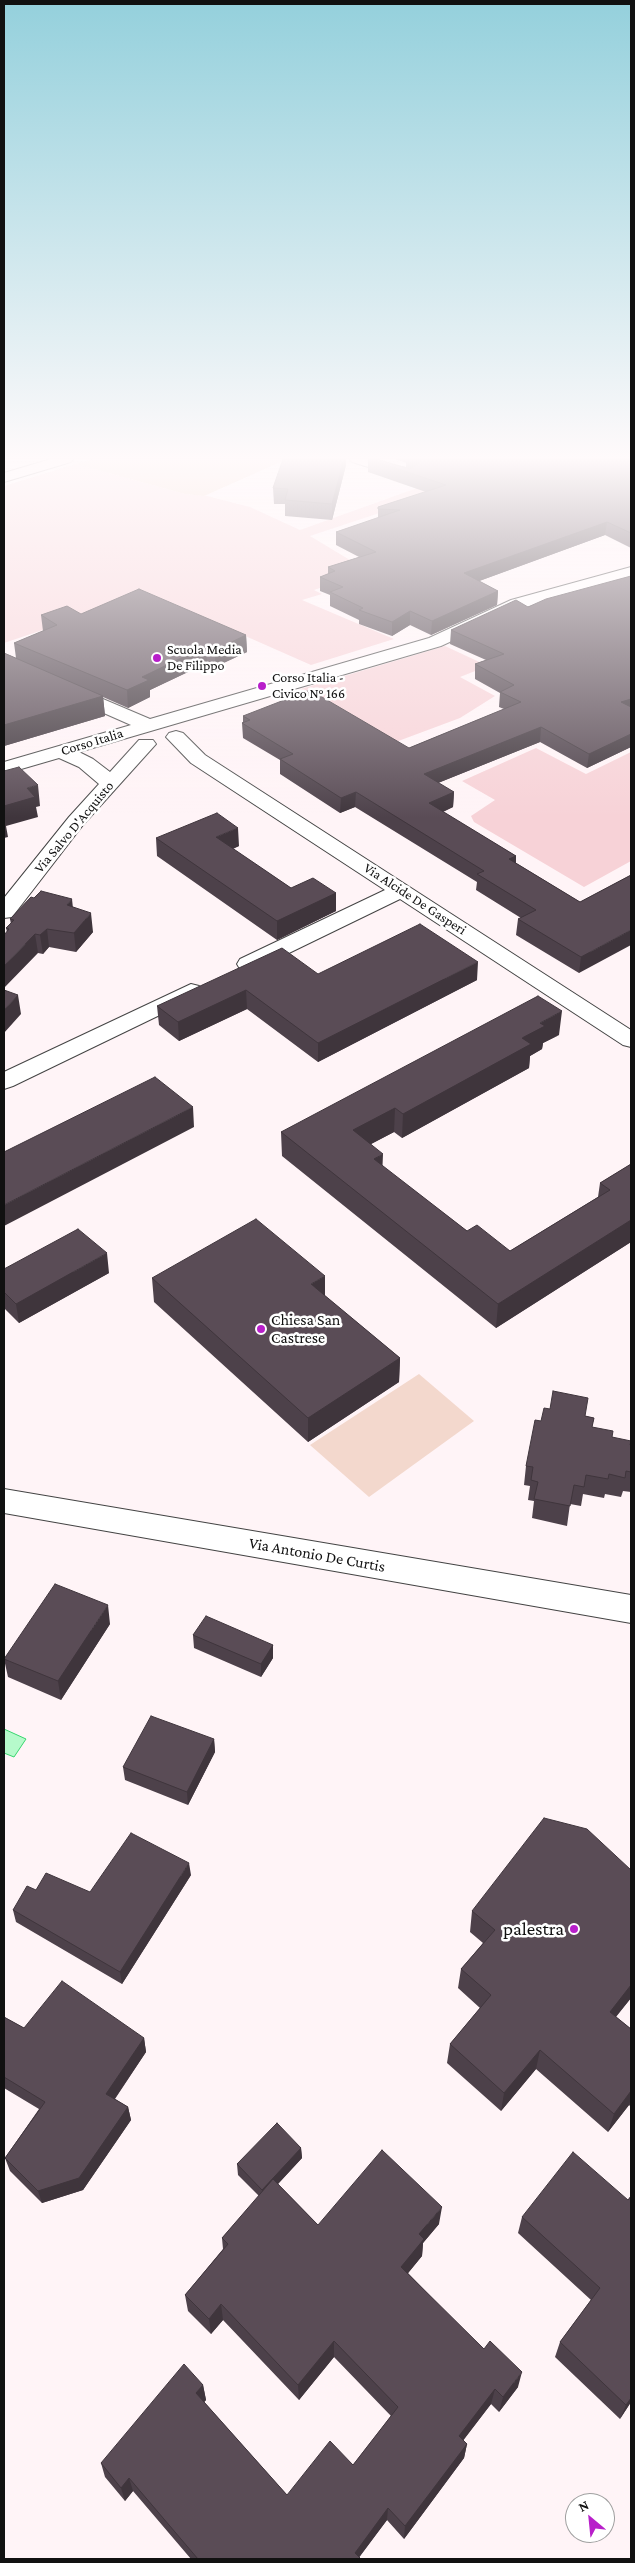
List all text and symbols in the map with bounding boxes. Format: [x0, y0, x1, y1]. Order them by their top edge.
place label: Scuola Media De Filippo [167, 642, 242, 674]
marker: Scuola Media De Filippo [151, 652, 163, 664]
place label: Corso Italia - Civico N° 166 [272, 670, 345, 702]
marker: Corso Italia - Civico N° 166 [256, 680, 268, 692]
street label: Corso Italia [59, 725, 125, 759]
street label: Via Salvo D'Acquisto [31, 778, 117, 876]
street label: Via Alcide De Gasperi [361, 860, 469, 938]
place label: Chiesa San Castrese [271, 1310, 340, 1348]
marker: Chiesa San Castrese [255, 1323, 267, 1335]
street label: Via Antonio De Curtis [247, 1534, 387, 1576]
place label: palestra [503, 1918, 564, 1940]
marker: palestra [568, 1923, 580, 1935]
north arrow [565, 2493, 615, 2543]
text: N [575, 2496, 591, 2515]

